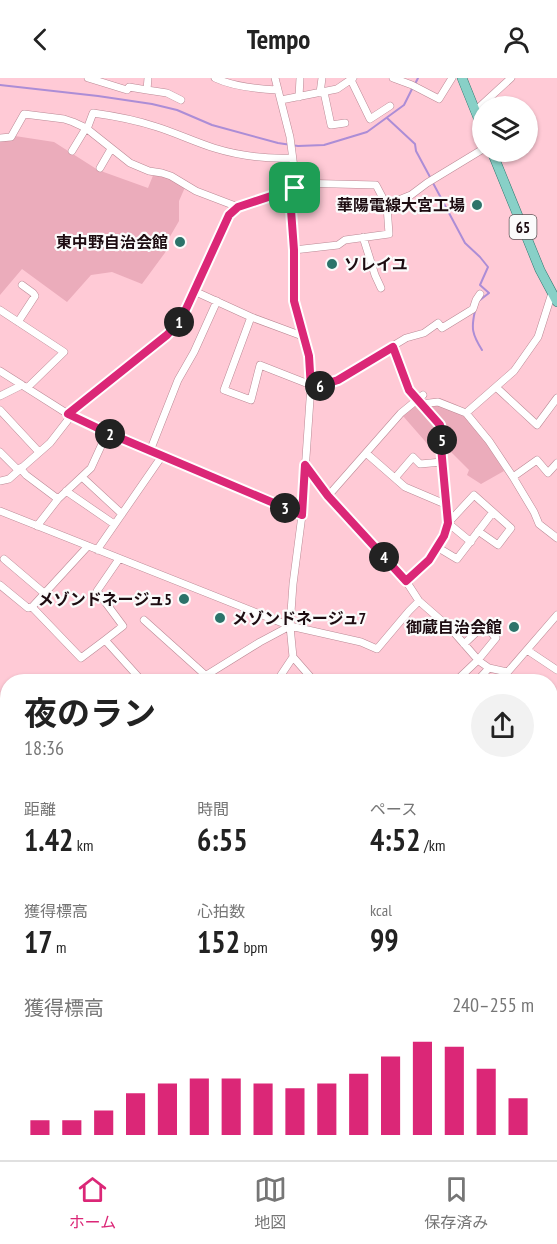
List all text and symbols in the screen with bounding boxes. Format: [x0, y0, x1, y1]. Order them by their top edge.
text: Tempo [247, 22, 310, 56]
icon: back [24, 23, 57, 56]
icon: person [500, 23, 533, 56]
map controls [472, 96, 538, 162]
button: layers [472, 96, 538, 162]
pin [269, 162, 320, 213]
icon: arrive [278, 171, 311, 204]
place label: 華陽電線大宮工場 [337, 195, 465, 215]
marker: 華陽電線大宮工場 [470, 198, 484, 212]
road number: 65 [510, 215, 536, 239]
place label: 東中野自治会館 [56, 232, 168, 252]
marker: 東中野自治会館 [173, 235, 187, 249]
place label: ソレイユ [344, 254, 408, 274]
marker: ソレイユ [325, 257, 339, 271]
pin: 1 [164, 307, 194, 337]
text: 1 [175, 312, 183, 332]
pin: 6 [305, 371, 335, 401]
text: 6 [316, 376, 324, 396]
pin: 2 [95, 419, 125, 449]
text: 2 [106, 424, 114, 444]
pin: 5 [427, 425, 457, 455]
text: 5 [438, 430, 446, 450]
pin: 3 [270, 493, 300, 523]
text: 3 [281, 498, 289, 518]
pin: 4 [369, 542, 399, 572]
text: 4 [380, 547, 388, 567]
place label: メゾンドネージュ5 [38, 589, 172, 609]
marker: メゾンドネージュ5 [177, 592, 191, 606]
place label: メゾンドネージュ7 [232, 608, 366, 628]
marker: メゾンドネージュ7 [213, 611, 227, 625]
place label: 御蔵自治会館 [406, 617, 502, 637]
marker: 御蔵自治会館 [507, 620, 521, 634]
text: 夜のラン [24, 691, 156, 734]
button: share [471, 694, 534, 757]
text: 18:36 [24, 735, 64, 761]
text: 距離 [24, 799, 56, 819]
text: 時間 [197, 799, 229, 819]
text: ペース [370, 799, 417, 819]
text: 1.42 [24, 820, 73, 859]
text: 6:55 [197, 820, 248, 859]
text: 4:52 [370, 820, 421, 859]
text: km [73, 835, 93, 855]
text: /km [421, 835, 445, 855]
text: kcal [370, 900, 392, 920]
text: 獲得標高 [24, 901, 88, 921]
text: 心拍数 [197, 901, 245, 921]
text: 99 [370, 920, 399, 959]
text: 17 [24, 922, 53, 961]
text: 152 [197, 922, 240, 961]
text: m [53, 937, 67, 957]
text: bpm [240, 937, 268, 957]
text: 240–255 m [452, 992, 534, 1018]
text: 獲得標高 [24, 995, 104, 1021]
tab: ホーム [69, 1173, 116, 1233]
tab: 地図 [254, 1173, 287, 1233]
tab: 保存済み [424, 1173, 488, 1233]

